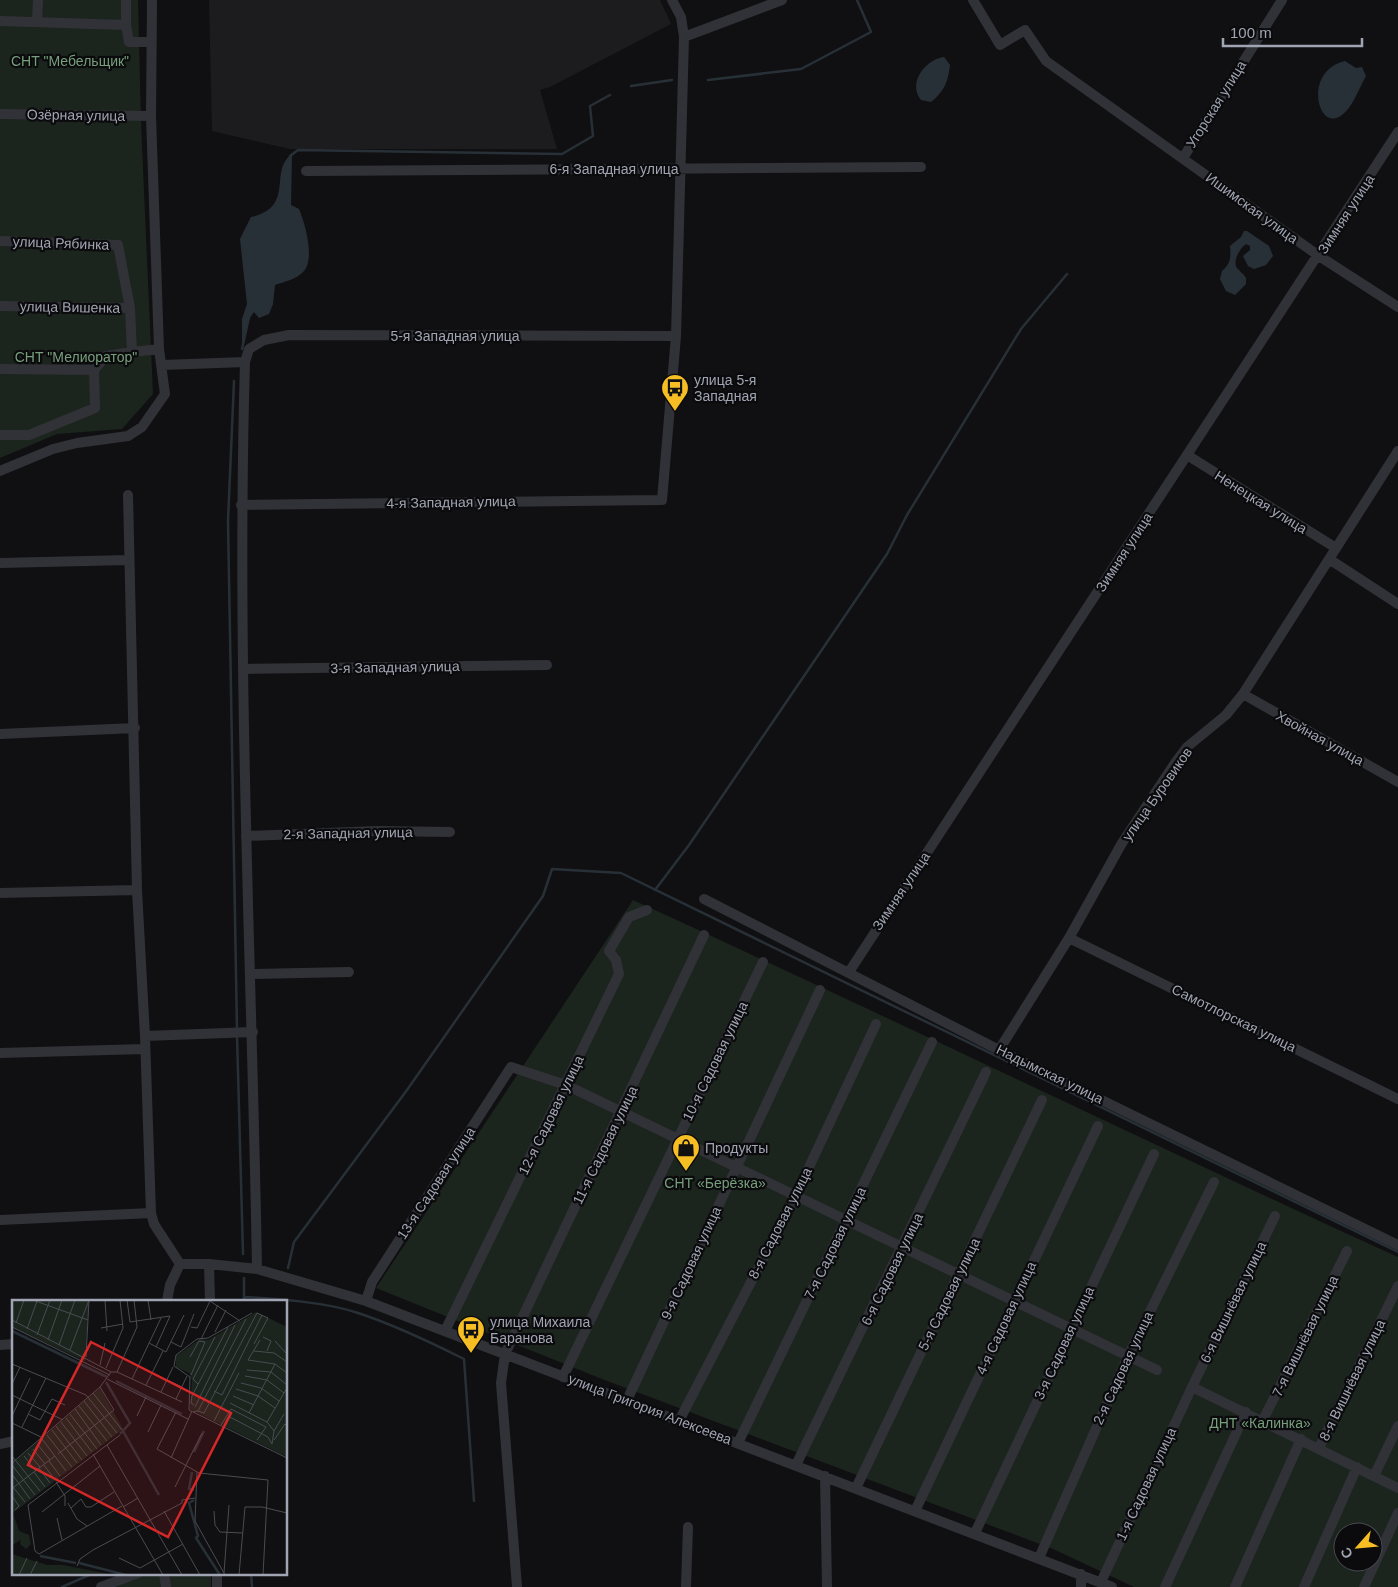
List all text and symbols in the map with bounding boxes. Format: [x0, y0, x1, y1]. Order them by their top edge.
scale bar [1223, 15, 1362, 47]
text: 100 m [1230, 24, 1272, 41]
park label: СНТ "Мебельщик" [11, 53, 129, 69]
street label: Угорская улица [1183, 57, 1249, 151]
street label: Озёрная улица [27, 106, 126, 124]
street label: 6-я Западная улица [549, 161, 679, 177]
street label: Ишимская улица [1203, 169, 1301, 247]
street label: Зимняя улица [1314, 171, 1378, 257]
street label: улица Рябинка [12, 233, 110, 253]
street label: улица Вишенка [20, 298, 121, 316]
street label: 5-я Западная улица [390, 328, 520, 344]
park label: СНТ "Мелиоратор" [15, 349, 137, 365]
place label: улица 5-я Западная [694, 372, 757, 404]
bus stop icon: улица 5-я Западная [660, 373, 690, 412]
street label: Ненецкая улица [1212, 467, 1310, 537]
street label: 4-я Западная улица [386, 493, 516, 511]
street label: Зимняя улица [1092, 509, 1156, 595]
street label: 3-я Западная улица [330, 658, 460, 676]
street label: Хвойная улица [1273, 707, 1367, 769]
street label: улица Буровиков [1119, 744, 1195, 844]
street label: 2-я Западная улица [283, 824, 413, 842]
street label: Зимняя улица [869, 849, 933, 933]
street label: Самотлорская улица [1169, 981, 1299, 1055]
street label: 10-я Садовая улица [679, 999, 751, 1123]
street label: Надымская улица [994, 1041, 1106, 1107]
street label: 12-я Садовая улица [515, 1053, 587, 1177]
street label: 11-я Садовая улица [569, 1083, 641, 1207]
street label: 13-я Садовая улица [394, 1124, 478, 1242]
shop icon: Продукты [671, 1133, 701, 1172]
place label: Продукты [705, 1140, 768, 1156]
street label: 8-я Садовая улица [745, 1164, 815, 1281]
park label: СНТ «Берёзка» [664, 1175, 766, 1191]
street label: 7-я Садовая улица [801, 1184, 869, 1302]
street label: 9-я Садовая улица [658, 1204, 724, 1322]
street label: 6-я Садовая улица [858, 1210, 926, 1328]
street label: 5-я Садовая улица [915, 1235, 983, 1353]
street label: 6-я Вишнёвая улица [1197, 1239, 1269, 1365]
street label: 4-я Садовая улица [973, 1259, 1039, 1377]
street label: 7-я Вишнёвая улица [1269, 1273, 1341, 1399]
street label: 3-я Садовая улица [1031, 1284, 1097, 1402]
inset map [12, 1300, 288, 1574]
street label: 2-я Садовая улица [1090, 1309, 1156, 1427]
place label: улица Михаила Баранова [490, 1314, 590, 1346]
bus stop icon: улица Михаила Баранова [456, 1315, 486, 1354]
street label: 8-я Вишнёвая улица [1316, 1317, 1388, 1443]
street label: улица Григория Алексеева [566, 1370, 734, 1448]
park label: ДНТ «Калинка» [1209, 1415, 1311, 1431]
street label: 1-я Садовая улица [1113, 1425, 1179, 1543]
north arrow [1333, 1522, 1383, 1572]
text: С [1337, 1545, 1356, 1561]

